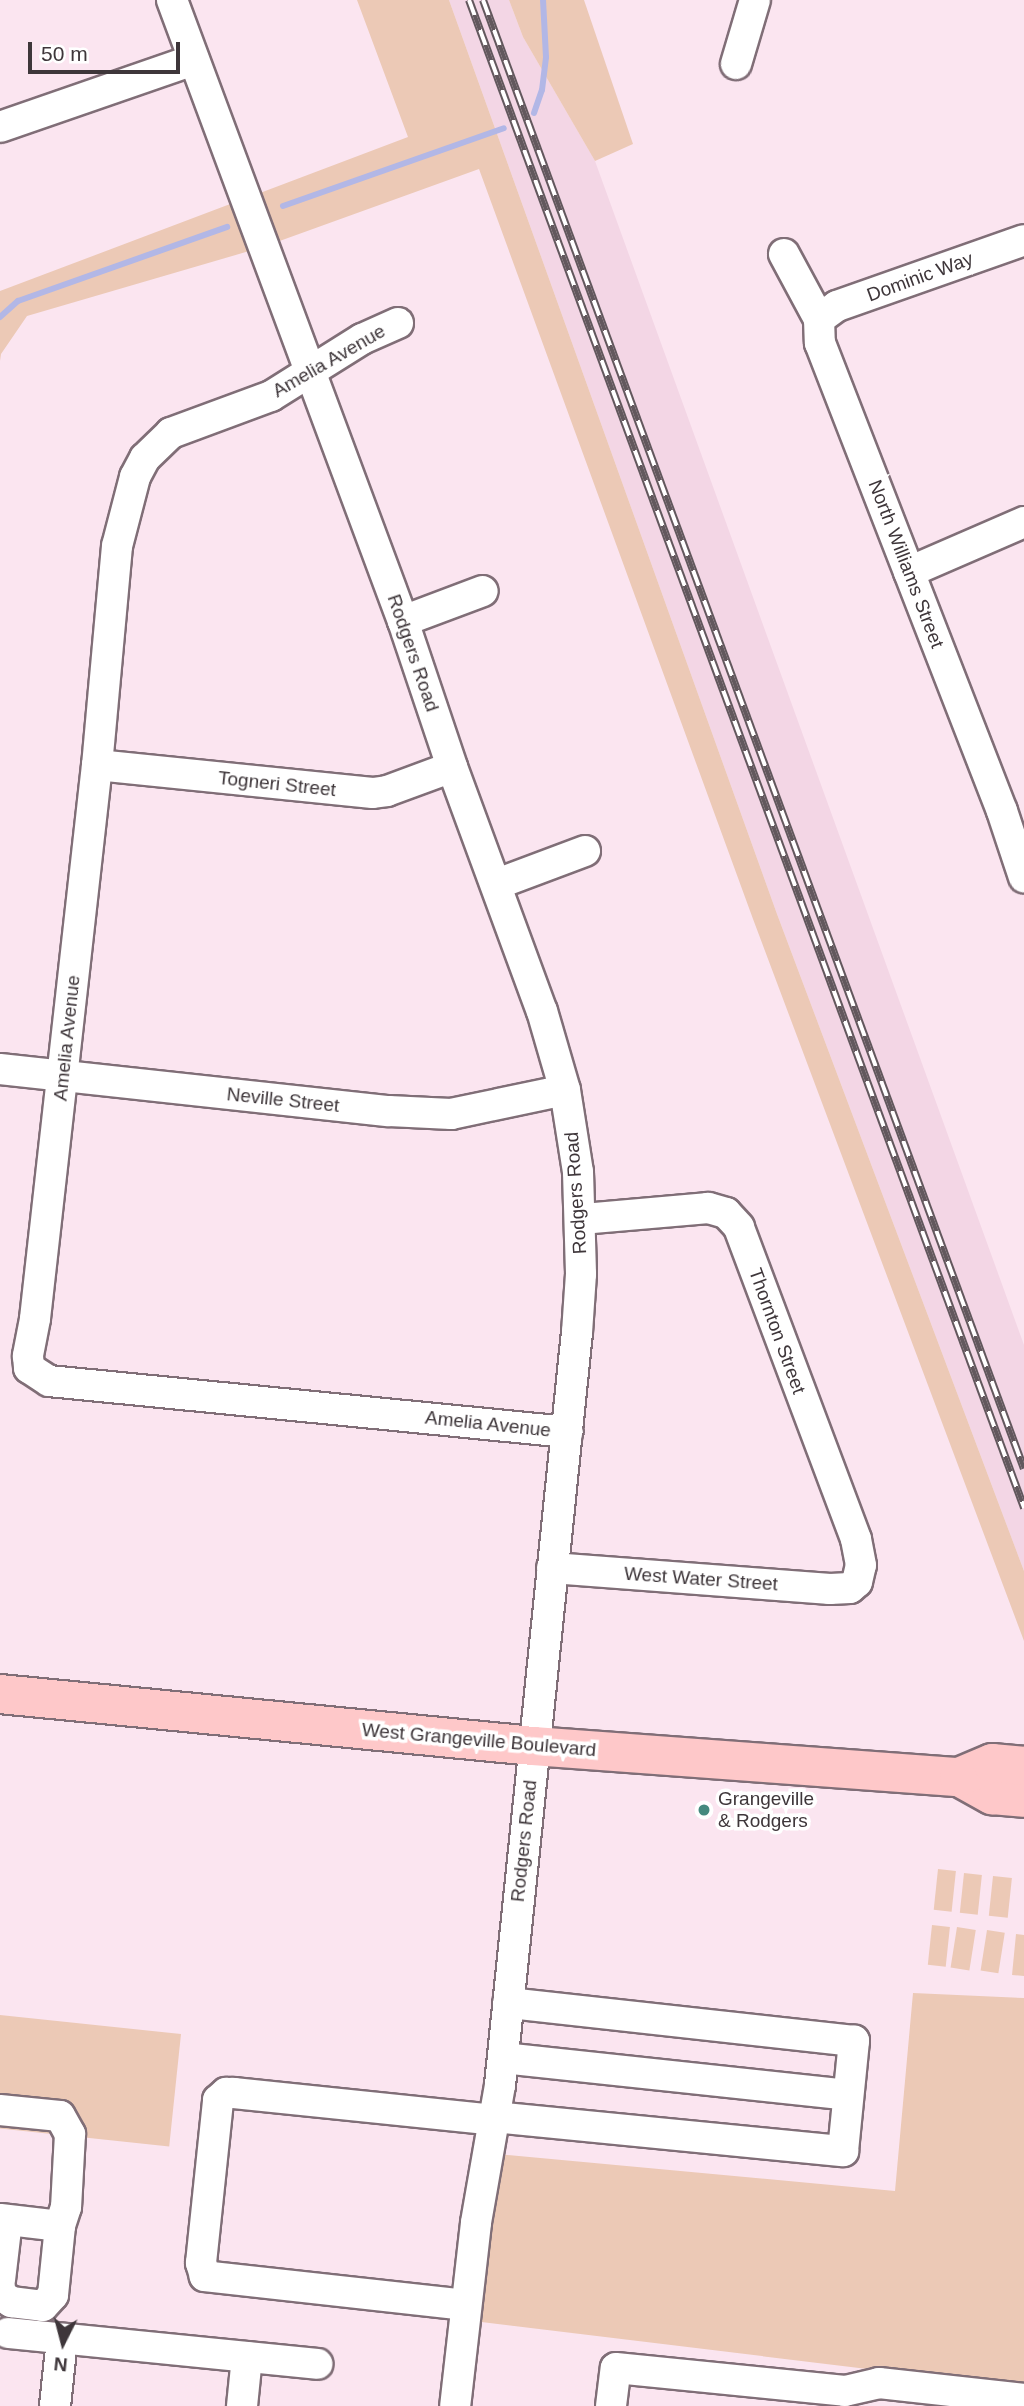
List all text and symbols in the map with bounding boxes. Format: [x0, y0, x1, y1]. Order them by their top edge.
scale bar [32, 28, 184, 72]
text: 50 m [41, 42, 88, 65]
street label: Dominic Way [864, 247, 976, 307]
street label: Amelia Avenue [268, 319, 390, 403]
street label: North Williams Street [863, 477, 949, 651]
street label: Rodgers Road [382, 591, 444, 715]
street label: Togneri Street [217, 766, 337, 802]
street label: Amelia Avenue [49, 973, 85, 1103]
street label: Neville Street [226, 1083, 340, 1117]
street label: Rodgers Road [560, 1131, 592, 1255]
street label: Thornton Street [744, 1265, 810, 1397]
street label: Amelia Avenue [423, 1406, 553, 1442]
street label: West Water Street [623, 1562, 779, 1596]
street label: West Grangeville Boulevard [361, 1718, 597, 1762]
street label: Rodgers Road [506, 1779, 542, 1903]
place label: Grangeville & Rodgers [718, 1788, 814, 1832]
marker: Grangeville & Rodgers [696, 1802, 712, 1818]
north arrow [28, 2308, 98, 2378]
text: N [53, 2353, 69, 2376]

